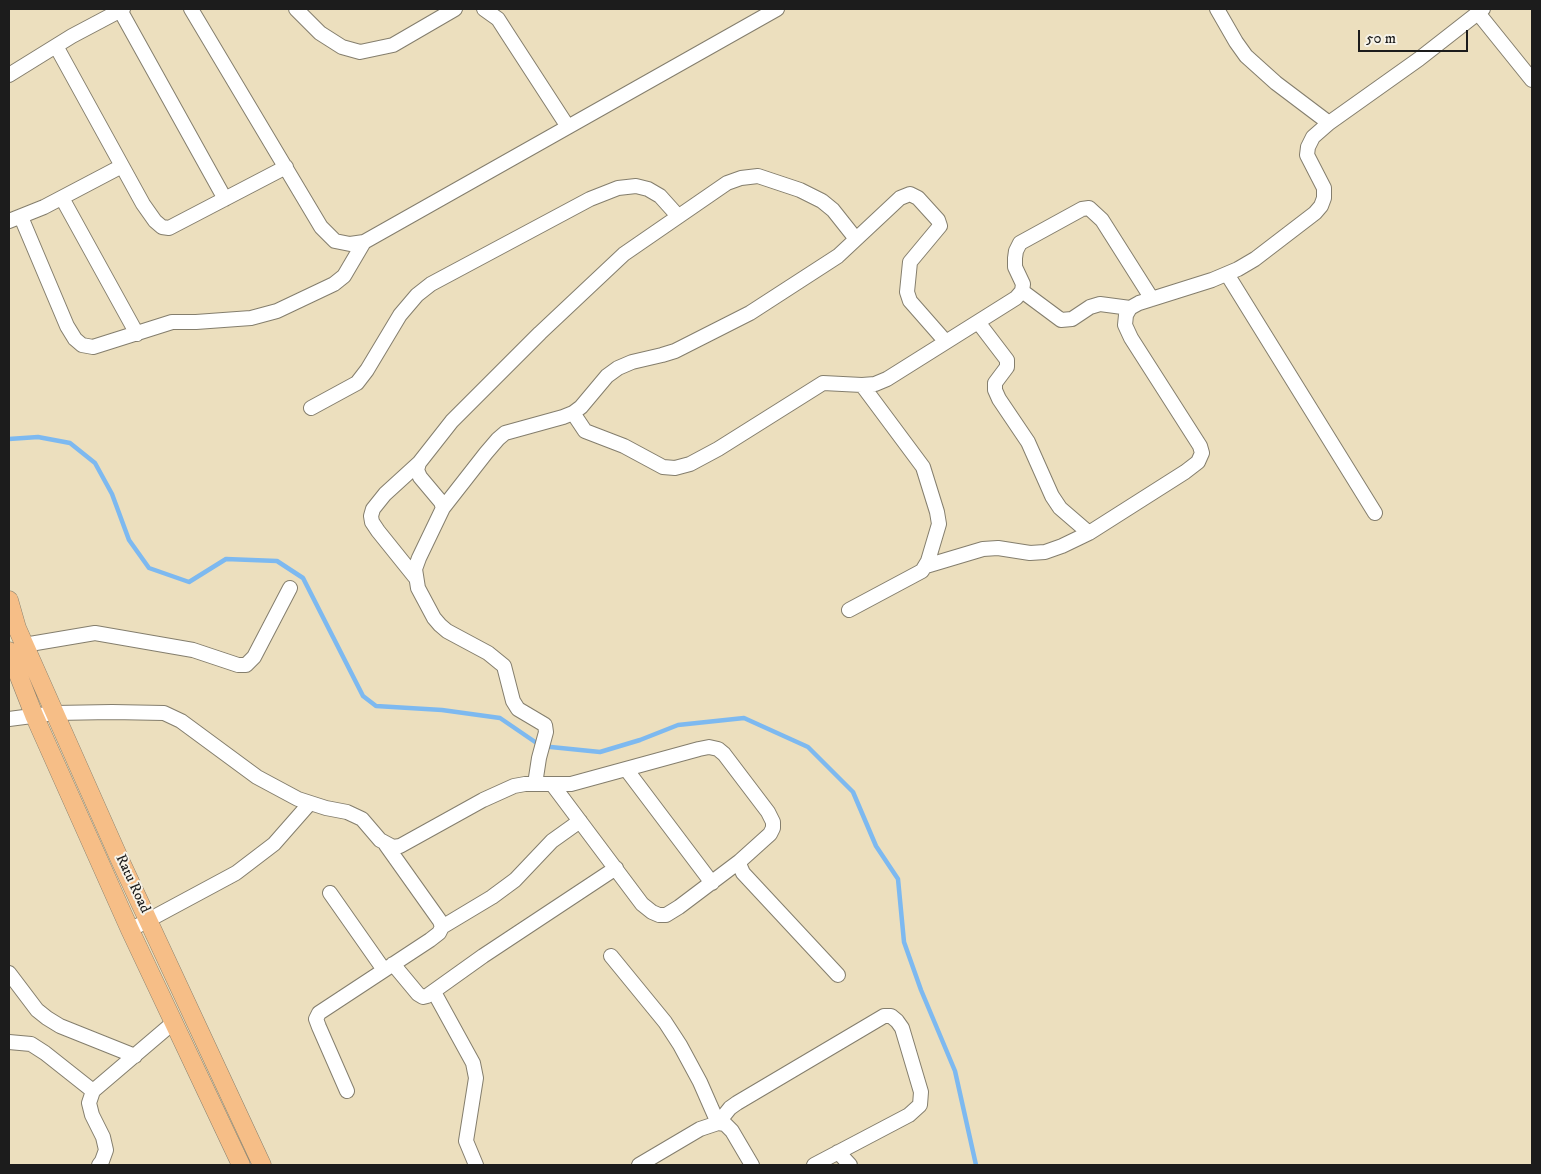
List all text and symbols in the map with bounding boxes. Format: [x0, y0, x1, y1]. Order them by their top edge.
scale bar [1361, 20, 1471, 52]
text: 50 m [1366, 29, 1396, 48]
street label: Ratu Road [111, 852, 153, 916]

